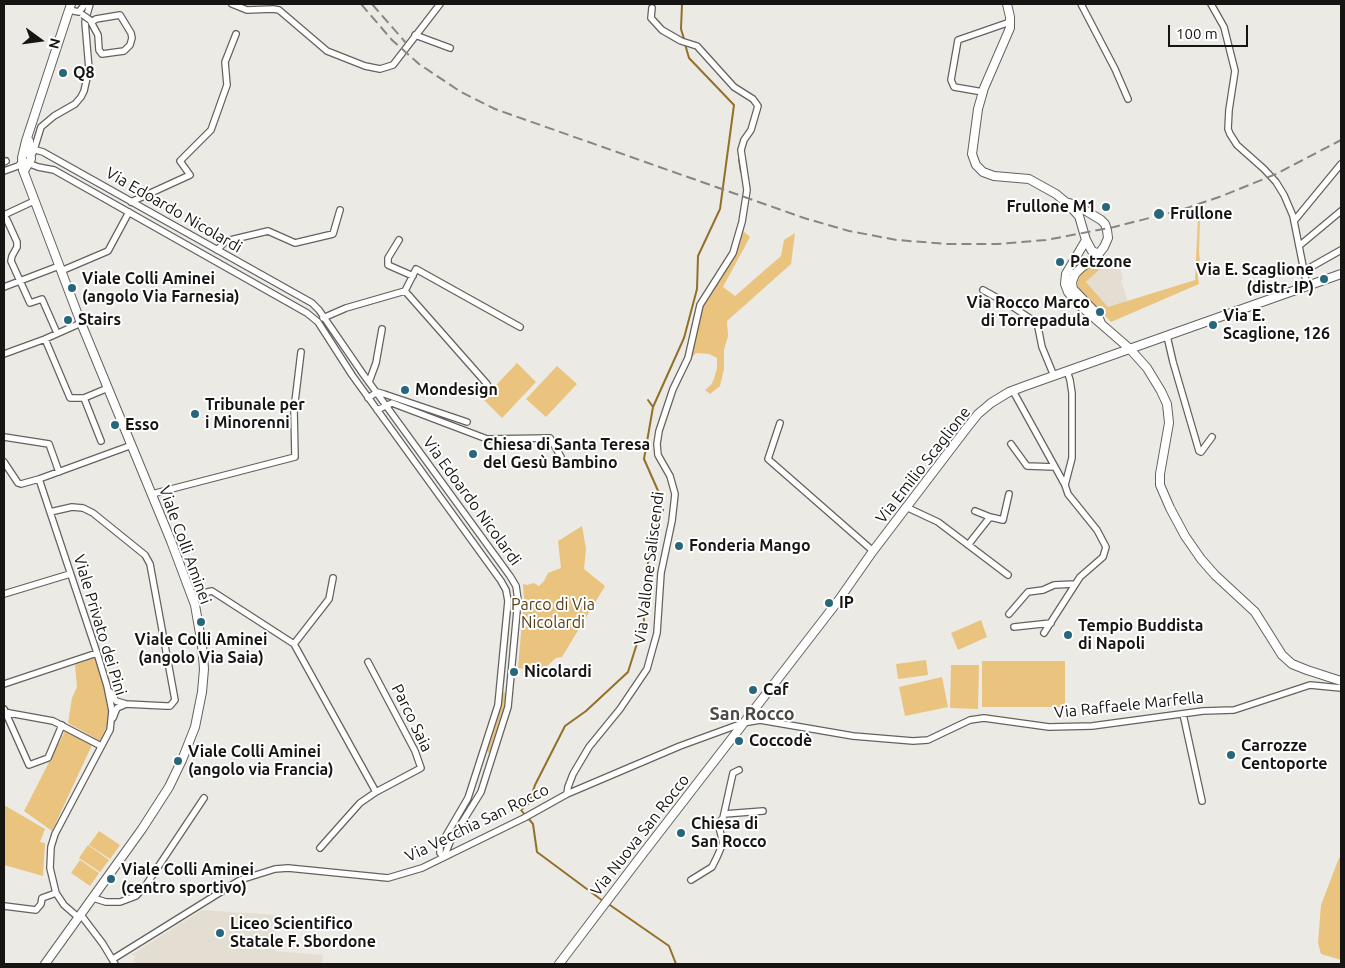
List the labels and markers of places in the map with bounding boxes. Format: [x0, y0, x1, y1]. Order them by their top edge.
place label: Q8 [73, 63, 95, 83]
marker: Q8 [57, 67, 69, 79]
place label: Frullone M1 [1006, 197, 1096, 217]
marker: Frullone M1 [1100, 201, 1112, 213]
place label: Frullone [1170, 204, 1233, 224]
marker: Frullone [1152, 207, 1166, 221]
place label: Petzone [1070, 252, 1132, 272]
marker: Petzone [1054, 256, 1066, 268]
place label: Via E. Scaglione (distr. IP) [1196, 260, 1314, 298]
place label: Viale Colli Aminei (angolo Via Farnesia) [82, 269, 240, 307]
marker: Via E. Scaglione (distr. IP) [1318, 273, 1330, 285]
marker: Viale Colli Aminei (angolo Via Farnesia) [66, 282, 78, 294]
place label: Via Rocco Marco di Torrepadula [966, 293, 1090, 331]
marker: Via Rocco Marco di Torrepadula [1094, 306, 1106, 318]
place label: Via E. Scaglione, 126 [1223, 306, 1330, 344]
place label: Stairs [78, 310, 121, 330]
marker: Stairs [62, 314, 74, 326]
marker: Via E. Scaglione, 126 [1207, 319, 1219, 331]
place label: Mondesign [415, 380, 498, 400]
marker: Mondesign [399, 384, 411, 396]
place label: Tribunale per i Minorenni [205, 395, 305, 433]
marker: Tribunale per i Minorenni [189, 408, 201, 420]
place label: Esso [125, 415, 159, 435]
marker: Esso [109, 419, 121, 431]
place label: Chiesa di Santa Teresa del Gesù Bambino [483, 435, 650, 473]
marker: Chiesa di Santa Teresa del Gesù Bambino [467, 448, 479, 460]
place label: Fonderia Mango [689, 536, 811, 556]
marker: Fonderia Mango [673, 540, 685, 552]
place label: IP [839, 593, 854, 613]
marker: IP [823, 597, 835, 609]
marker: Viale Colli Aminei (angolo Via Saia) [195, 616, 207, 628]
place label: Tempio Buddista di Napoli [1078, 616, 1203, 654]
marker: Tempio Buddista di Napoli [1062, 629, 1074, 641]
place label: Viale Colli Aminei (angolo Via Saia) [135, 630, 267, 668]
place label: Nicolardi [524, 662, 592, 682]
marker: Nicolardi [508, 666, 520, 678]
place label: Caf [763, 680, 789, 700]
marker: Caf [747, 684, 759, 696]
place label: Coccodè [749, 731, 812, 751]
marker: Coccodè [733, 735, 745, 747]
place label: Carrozze Centoporte [1241, 736, 1328, 774]
place label: Viale Colli Aminei (angolo via Francia) [188, 742, 333, 780]
marker: Carrozze Centoporte [1225, 749, 1237, 761]
marker: Viale Colli Aminei (angolo via Francia) [172, 755, 184, 767]
place label: Chiesa di San Rocco [691, 814, 767, 852]
marker: Chiesa di San Rocco [675, 827, 687, 839]
place label: Viale Colli Aminei (centro sportivo) [121, 860, 254, 898]
marker: Viale Colli Aminei (centro sportivo) [105, 873, 117, 885]
place label: Liceo Scientifico Statale F. Sbordone [230, 914, 376, 952]
marker: Liceo Scientifico Statale F. Sbordone [214, 927, 226, 939]

